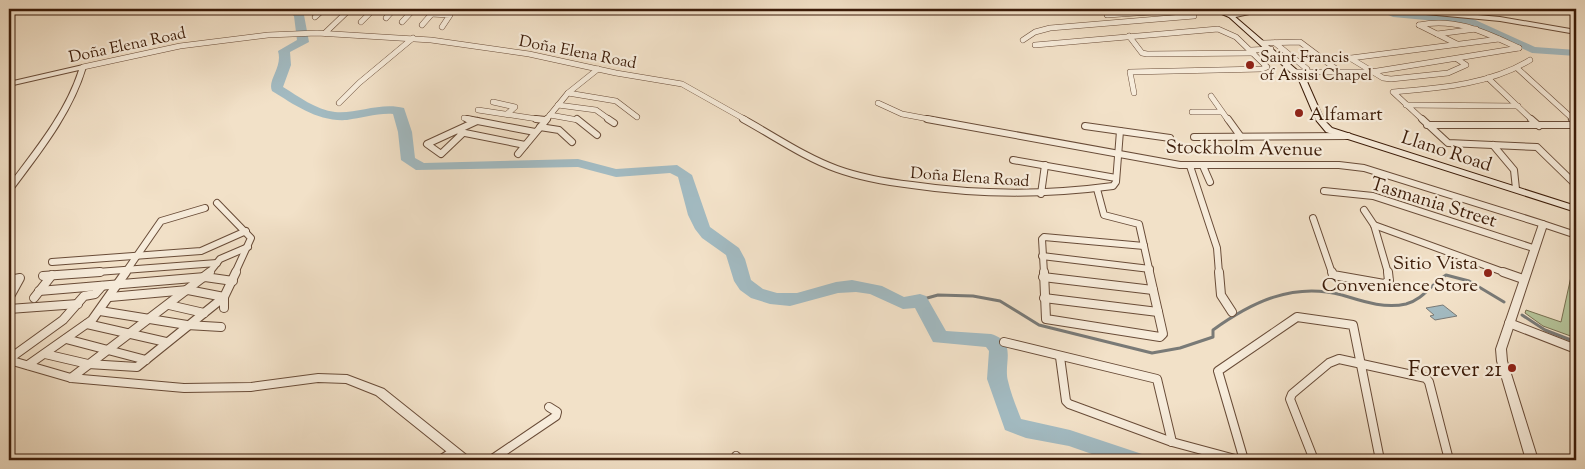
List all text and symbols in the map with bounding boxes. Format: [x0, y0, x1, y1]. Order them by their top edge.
street label: Doña Elena Road [67, 23, 188, 70]
street label: Doña Elena Road [517, 31, 638, 76]
place label: Saint Francis of Assisi Chapel [1260, 47, 1373, 88]
marker: Saint Francis of Assisi Chapel [1244, 59, 1256, 71]
place label: Alfamart [1309, 102, 1383, 129]
marker: Alfamart [1293, 107, 1305, 119]
street label: Llano Road [1397, 125, 1495, 180]
street label: Stockholm Avenue [1165, 135, 1323, 164]
street label: Doña Elena Road [910, 163, 1030, 194]
street label: Tasmania Street [1367, 171, 1500, 236]
place label: Sitio Vista Convenience Store [1322, 251, 1478, 300]
marker: Sitio Vista Convenience Store [1482, 267, 1494, 279]
place label: Forever 21 [1408, 355, 1503, 387]
marker: Forever 21 [1506, 362, 1518, 374]

